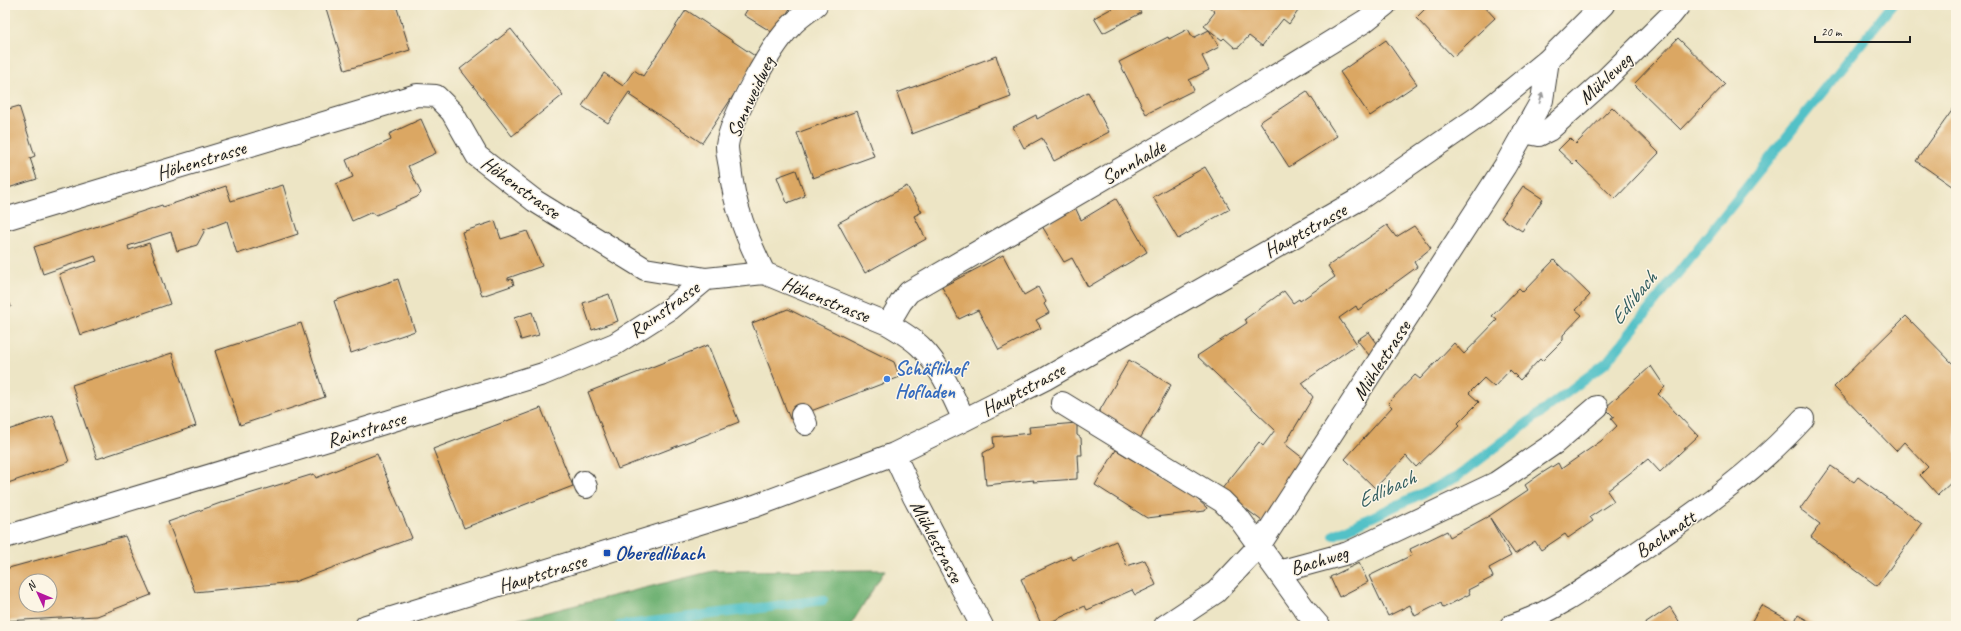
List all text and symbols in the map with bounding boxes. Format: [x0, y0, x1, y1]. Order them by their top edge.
scale bar [1815, 18, 1910, 44]
text: 20 m [1821, 24, 1843, 40]
street label: Mühleweg [1573, 46, 1638, 110]
street label: Sonnweidweg [721, 51, 781, 142]
one-way arrow [1538, 92, 1544, 104]
street label: Sonnhalde [1097, 134, 1171, 191]
street label: Höhenstrasse [154, 135, 250, 186]
street label: Höhenstrasse [476, 150, 566, 225]
street label: Hauptstrasse [1260, 197, 1352, 263]
water label: Edlibach [1604, 265, 1663, 330]
street label: Höhenstrasse [779, 271, 874, 329]
street label: Rainstrasse [624, 275, 706, 343]
street label: Mühlestrasse [1346, 315, 1417, 405]
place label: Schäflihof Hofladen [895, 356, 971, 404]
street label: Hauptstrasse [977, 356, 1070, 422]
marker: Schäflihof Hofladen [882, 374, 892, 384]
street label: Rainstrasse [324, 405, 410, 453]
water label: Edlibach [1353, 464, 1421, 514]
street label: Mühlestrasse [904, 496, 969, 588]
street label: Bachmatt [1630, 504, 1702, 564]
street label: Bachweg [1287, 540, 1352, 581]
place label: Oberedlibach [615, 541, 706, 566]
street label: Hauptstrasse [495, 548, 591, 599]
marker: Oberedlibach [602, 548, 612, 558]
north arrow [18, 573, 58, 613]
text: N [23, 577, 40, 593]

